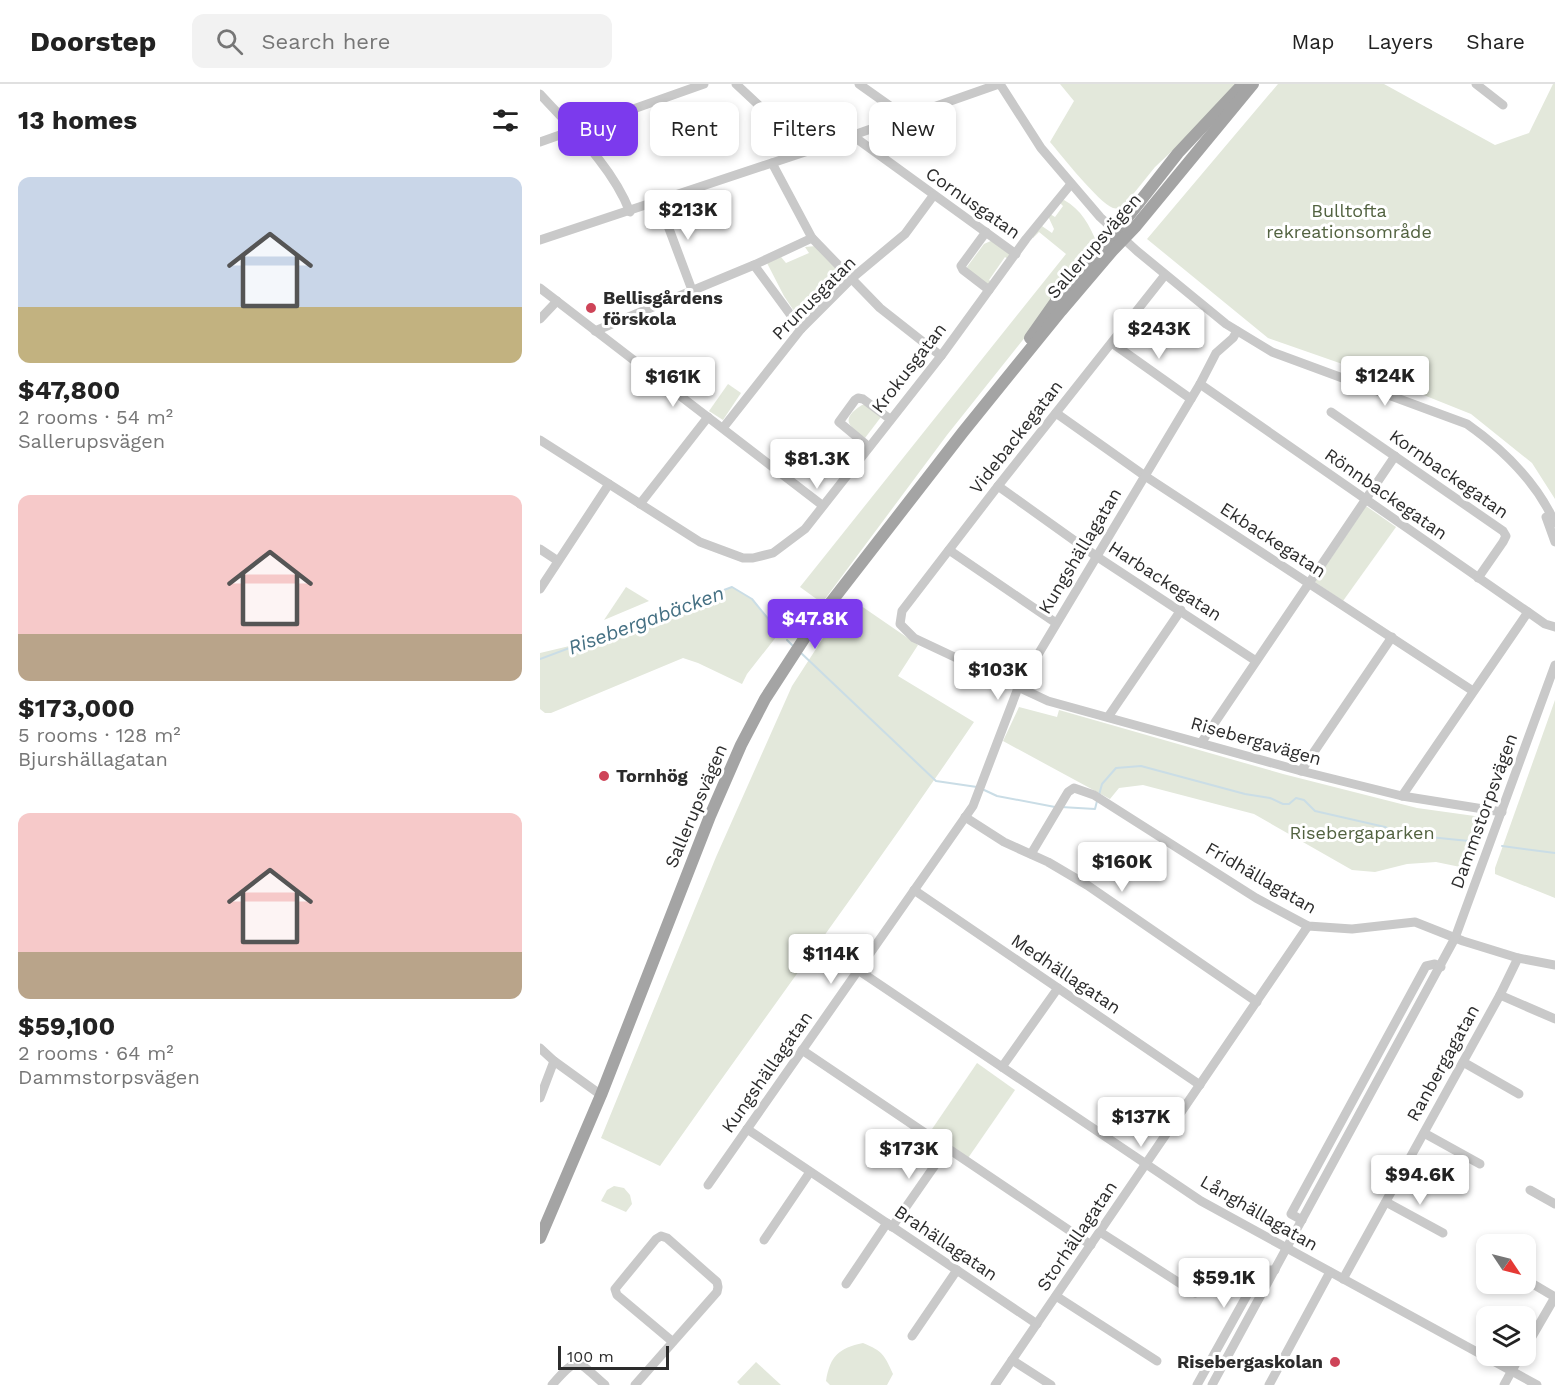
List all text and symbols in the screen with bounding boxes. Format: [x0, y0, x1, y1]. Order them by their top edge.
search box [192, 14, 612, 68]
text: Doorstep [30, 25, 156, 58]
icon: search [213, 25, 246, 58]
text: Search here [261, 29, 390, 54]
text: Map [1291, 29, 1334, 54]
text: Layers [1367, 29, 1433, 54]
text: Share [1466, 29, 1525, 54]
chip: Buy [558, 102, 638, 156]
chip: Rent [650, 102, 739, 156]
chip: Filters [751, 102, 857, 156]
chip: New [869, 102, 956, 156]
icon: filters [489, 104, 522, 137]
text: 13 homes [18, 105, 137, 135]
street label: Cornusgatan [922, 162, 1025, 243]
street label: Sallerupsvägen [1042, 189, 1145, 303]
pin: $213K [646, 190, 730, 241]
text: $213K [658, 197, 718, 221]
park label: Bulltofta rekreationsområde [1266, 200, 1432, 242]
icon: home [216, 216, 324, 324]
street label: Prunusgatan [768, 252, 860, 344]
place label: Bellisgårdens förskola [603, 287, 723, 329]
marker: Bellisgårdens förskola [584, 301, 598, 315]
pin: $243K [1117, 309, 1201, 360]
text: $243K [1127, 316, 1191, 340]
street label: Krokusgatan [867, 318, 950, 417]
pin: $124K [1343, 356, 1427, 407]
pin: $161K [631, 357, 715, 408]
text: $124K [1355, 363, 1415, 387]
text: $161K [645, 364, 701, 388]
text: $47,800 [18, 375, 120, 405]
street label: Videbackegatan [965, 376, 1066, 498]
text: 2 rooms · 54 m² [18, 405, 173, 429]
street label: Kornbackegatan [1386, 425, 1513, 522]
text: Sallerupsvägen [18, 429, 165, 453]
pin: $81.3K [768, 439, 866, 490]
street label: Rönnbackegatan [1321, 443, 1452, 544]
text: $81.3K [784, 446, 850, 470]
street label: Kungshällagatan [1034, 484, 1126, 618]
street label: Ekbackegatan [1216, 498, 1330, 582]
icon: home [216, 534, 324, 642]
street label: Harbackegatan [1105, 536, 1226, 625]
water label: Risebergabäcken [565, 581, 727, 659]
pin: $47.8K [766, 599, 864, 650]
text: $47.8K [782, 606, 848, 630]
pin: $103K [956, 650, 1040, 701]
text: $103K [968, 657, 1028, 681]
text: $173,000 [18, 693, 135, 723]
street label: Risebergavägen [1188, 712, 1324, 769]
text: 5 rooms · 128 m² [18, 723, 181, 747]
street label: Dammstorpsvägen [1446, 730, 1521, 891]
street label: Sallerupsvägen [660, 741, 731, 871]
text: Bjurshällagatan [18, 747, 168, 771]
place label: Tornhög [616, 765, 689, 786]
marker: Tornhög [597, 769, 611, 783]
park label: Risebergaparken [1289, 822, 1435, 843]
street label: Fridhällagatan [1202, 837, 1320, 918]
pin: $160K [1080, 842, 1164, 893]
text: $160K [1092, 849, 1152, 873]
icon: home [216, 852, 324, 960]
street label: Medhällagatan [1007, 929, 1125, 1018]
pin: $114K [789, 934, 873, 985]
text: $114K [803, 941, 859, 965]
street label: Ranbergagatan [1402, 1001, 1483, 1125]
street label: Kungshällagatan [717, 1007, 816, 1137]
text: $59,100 [18, 1011, 115, 1041]
text: 2 rooms · 64 m² [18, 1041, 174, 1065]
text: Dammstorpsvägen [18, 1065, 200, 1089]
pin: $137K [1099, 1097, 1183, 1148]
text: $137K [1112, 1104, 1170, 1128]
pin: $173K [867, 1129, 951, 1180]
text: $173K [879, 1136, 939, 1160]
pin: $94.6K [1371, 1155, 1469, 1206]
text: $94.6K [1385, 1162, 1455, 1186]
street label: Långhällagatan [1197, 1170, 1322, 1255]
street label: Storhällagatan [1032, 1177, 1121, 1295]
street label: Brahällagatan [891, 1200, 1002, 1285]
north arrow [1476, 1234, 1536, 1294]
map controls [1476, 1234, 1536, 1366]
pin: $59.1K [1175, 1258, 1273, 1309]
text: $59.1K [1193, 1265, 1255, 1289]
button: layers [1476, 1306, 1536, 1366]
scale bar [558, 1343, 669, 1370]
text: 100 m [567, 1347, 614, 1366]
place label: Risebergaskolan [1177, 1351, 1323, 1372]
marker: Risebergaskolan [1328, 1355, 1342, 1369]

